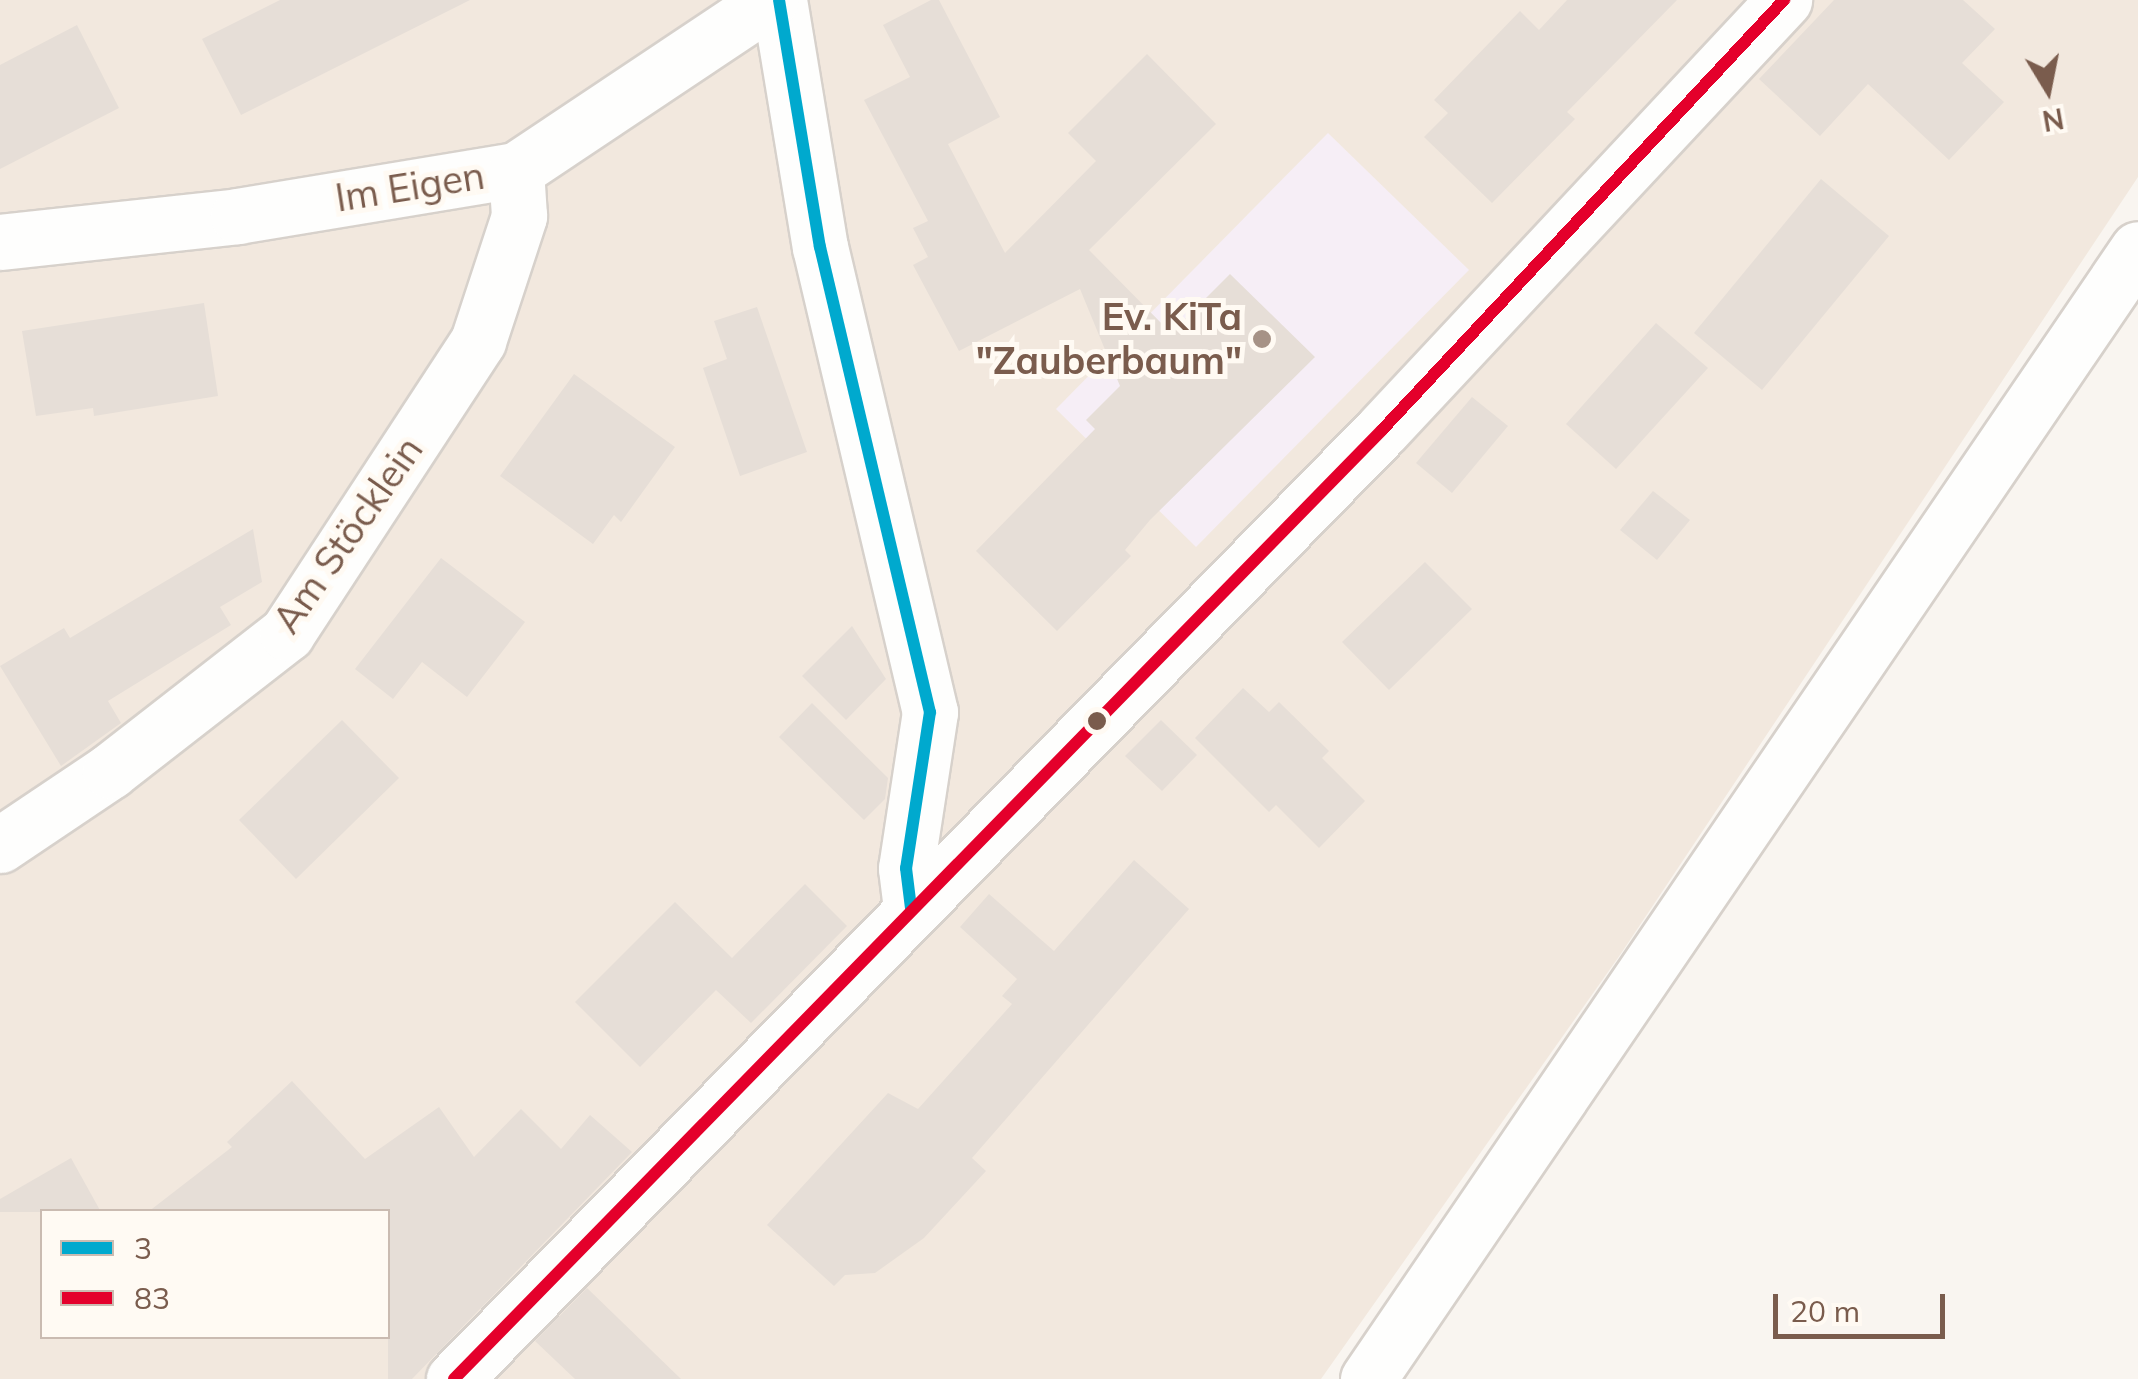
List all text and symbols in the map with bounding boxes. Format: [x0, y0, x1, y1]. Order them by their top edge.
north arrow [1998, 40, 2098, 140]
text: N [2040, 101, 2067, 139]
street label: Im Eigen [332, 153, 488, 221]
place label: Ev. KiTa "Zauberbaum" [976, 294, 1242, 383]
marker: Ev. KiTa "Zauberbaum" [1251, 328, 1273, 350]
street label: Am Stöcklein [264, 428, 432, 642]
unlabelled marker [1087, 711, 1107, 731]
legend [40, 1209, 390, 1339]
text: 3 [134, 1229, 152, 1267]
scale bar [1778, 1274, 1950, 1336]
text: 83 [134, 1279, 170, 1317]
text: 20 m [1790, 1292, 1860, 1330]

